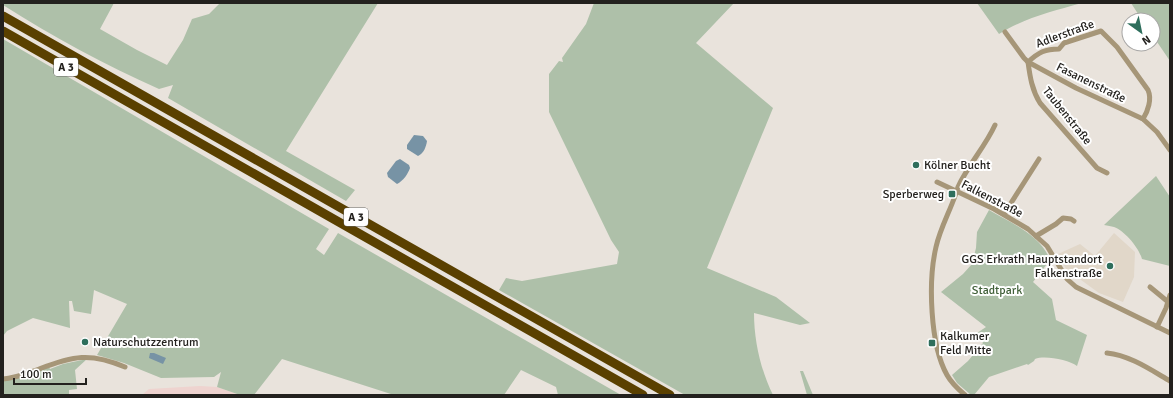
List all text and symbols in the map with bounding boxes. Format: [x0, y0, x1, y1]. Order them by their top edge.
north arrow [1121, 12, 1161, 52]
street label: Adlerstraße [1034, 17, 1096, 51]
text: N [1139, 32, 1153, 48]
road number: A 3 [54, 58, 78, 76]
street label: Fasanenstraße [1054, 60, 1128, 106]
street label: Taubenstraße [1039, 84, 1095, 148]
place label: Kölner Bucht [924, 158, 991, 173]
marker: Kölner Bucht [911, 160, 921, 170]
street label: Falkenstraße [959, 177, 1025, 221]
place label: Sperberweg [883, 187, 944, 202]
marker: Sperberweg [947, 189, 957, 199]
road number: A 3 [344, 208, 368, 226]
place label: GGS Erkrath Hauptstandort Falkenstraße [962, 252, 1102, 281]
marker: GGS Erkrath Hauptstandort Falkenstraße [1105, 261, 1115, 271]
park label: Stadtpark [972, 283, 1022, 298]
place label: Kalkumer Feld Mitte [940, 329, 992, 358]
place label: Naturschutzzentrum [93, 335, 199, 350]
marker: Naturschutzzentrum [80, 337, 90, 347]
marker: Kalkumer Feld Mitte [927, 338, 937, 348]
scale bar [14, 360, 86, 386]
text: 100 m [20, 367, 52, 382]

